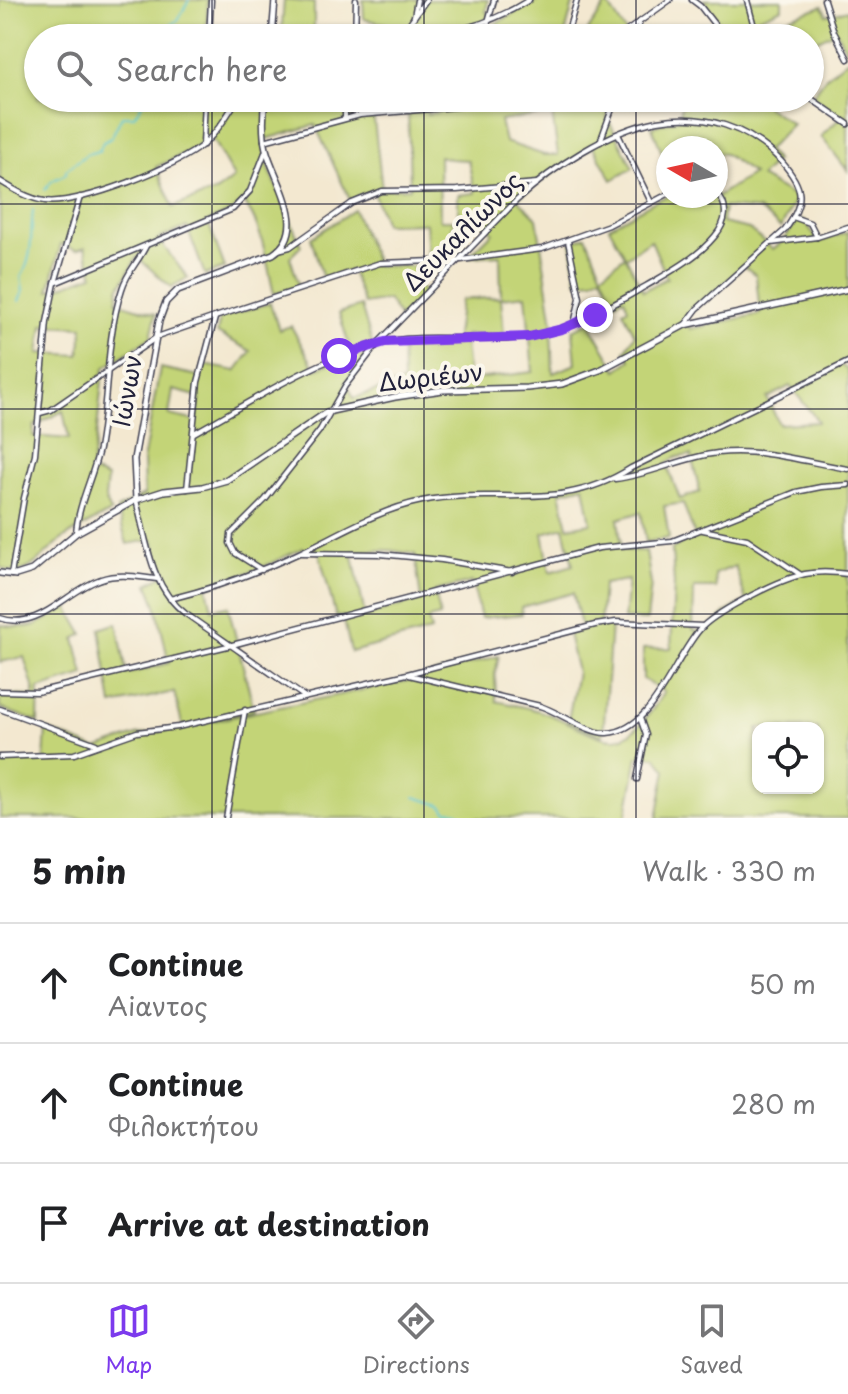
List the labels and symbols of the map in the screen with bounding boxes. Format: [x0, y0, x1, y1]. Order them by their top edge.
north arrow [656, 136, 728, 208]
street label: Δευκαλίωνος [394, 163, 529, 298]
route end [577, 297, 613, 333]
route start [321, 338, 357, 374]
street label: Ιώνων [102, 352, 150, 430]
street label: Δωριέων [377, 353, 485, 399]

